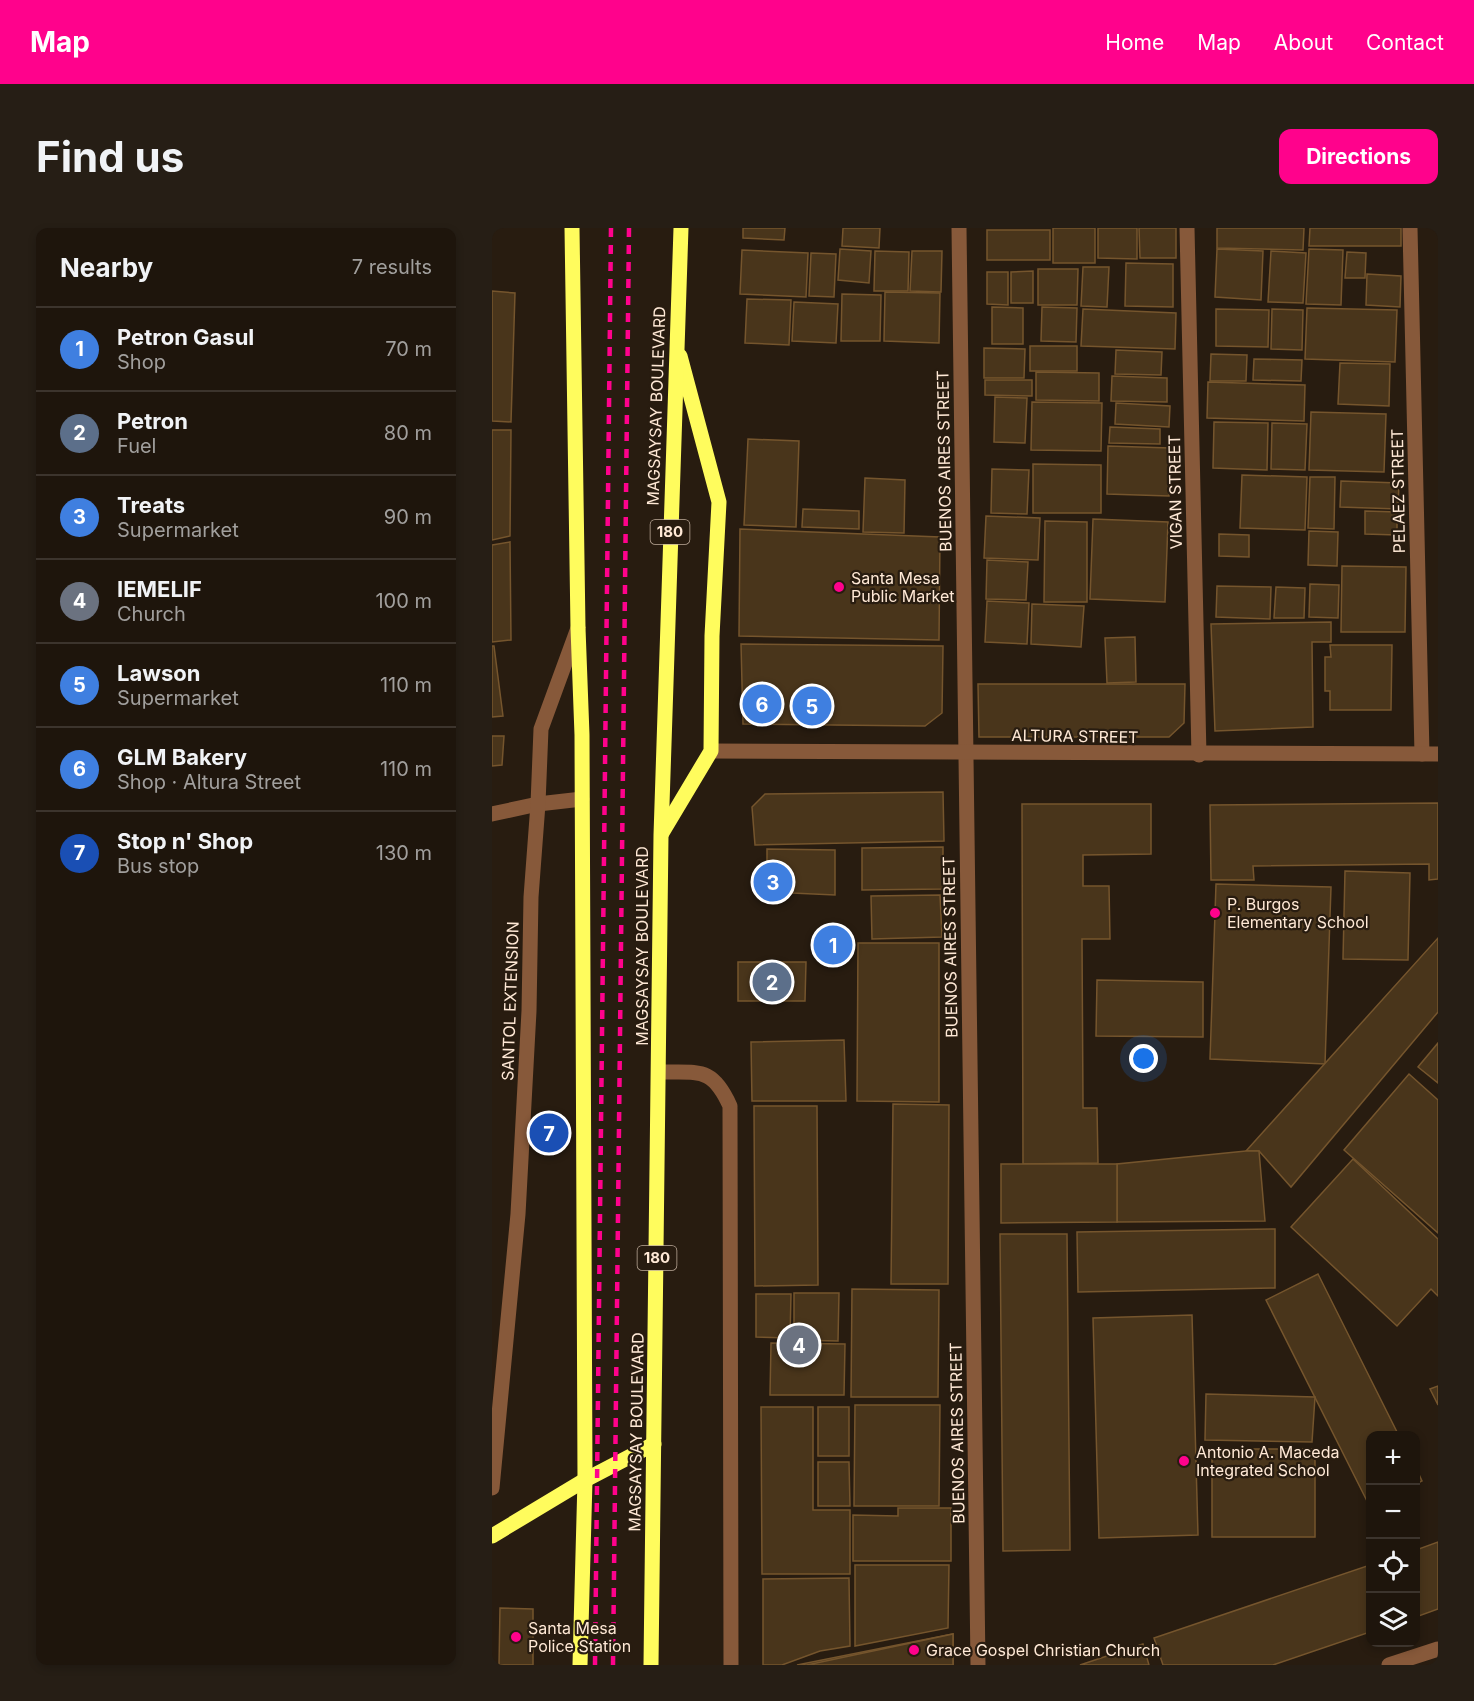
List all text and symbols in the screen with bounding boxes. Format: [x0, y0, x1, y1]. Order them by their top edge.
text: Map [30, 25, 90, 59]
text: Home [1105, 30, 1164, 55]
text: Map [1197, 30, 1241, 55]
text: About [1274, 30, 1333, 55]
text: Contact [1366, 30, 1444, 55]
button: Directions [1279, 129, 1438, 184]
text: Find us [36, 131, 184, 182]
text: Nearby [60, 252, 153, 283]
text: 7 results [352, 255, 432, 279]
street label: MAGSAYSAY BOULEVARD [643, 306, 669, 506]
text: Petron Gasul [117, 324, 254, 350]
text: 1 [75, 337, 84, 361]
text: 70 m [385, 337, 432, 361]
text: Shop [117, 350, 166, 374]
street label: BUENOS AIRES STREET [932, 370, 956, 552]
text: Petron [117, 408, 188, 434]
text: 2 [73, 421, 86, 445]
text: 80 m [384, 421, 432, 445]
street label: PELAEZ STREET [1387, 429, 1409, 553]
text: Fuel [117, 434, 156, 458]
street label: VIGAN STREET [1164, 434, 1186, 550]
text: Treats [117, 492, 185, 518]
text: 3 [73, 505, 86, 529]
text: 90 m [384, 505, 432, 529]
text: Supermarket [117, 518, 239, 542]
road number: 180 [650, 520, 690, 544]
place label: Santa Mesa Public Market [851, 568, 955, 606]
text: IEMELIF [117, 576, 202, 602]
marker: Santa Mesa Public Market [832, 580, 846, 594]
text: 4 [73, 589, 86, 613]
text: 100 m [375, 589, 432, 613]
text: Church [117, 602, 186, 626]
text: Lawson [117, 660, 200, 686]
text: 5 [73, 673, 86, 697]
text: 110 m [380, 673, 432, 697]
pin: 6 [742, 682, 782, 726]
pin: 5 [792, 684, 832, 728]
text: Supermarket [117, 686, 239, 710]
street label: ALTURA STREET [1011, 725, 1139, 747]
text: GLM Bakery [117, 744, 247, 770]
text: 6 [73, 757, 86, 781]
text: 110 m [380, 757, 432, 781]
text: Shop · Altura Street [117, 770, 301, 794]
text: Stop n' Shop [117, 828, 253, 854]
text: 7 [74, 841, 85, 865]
text: 130 m [376, 841, 432, 865]
street label: MAGSAYSAY BOULEVARD [632, 846, 652, 1046]
text: Bus stop [117, 854, 199, 878]
street label: BUENOS AIRES STREET [938, 856, 962, 1038]
pin: 3 [754, 860, 792, 904]
place label: P. Burgos Elementary School [1227, 894, 1369, 932]
marker: P. Burgos Elementary School [1208, 906, 1222, 920]
street label: SANTOL EXTENSION [497, 921, 523, 1081]
pin: 1 [814, 922, 852, 968]
pin: 2 [752, 960, 792, 1005]
your location [1129, 1044, 1158, 1073]
pin: 7 [530, 1110, 568, 1156]
road number: 180 [638, 1246, 676, 1270]
pin: 4 [780, 1322, 818, 1368]
street label: MAGSAYSAY BOULEVARD [624, 1332, 648, 1532]
street label: BUENOS AIRES STREET [945, 1342, 969, 1524]
map controls [1366, 1431, 1420, 1647]
button: + [1366, 1431, 1420, 1485]
place label: Antonio A. Maceda Integrated School [1196, 1442, 1339, 1480]
marker: Antonio A. Maceda Integrated School [1177, 1454, 1191, 1468]
button: − [1366, 1485, 1420, 1539]
button: locate [1366, 1539, 1420, 1593]
button: layers [1366, 1593, 1420, 1647]
place label: Santa Mesa Police Station [528, 1618, 631, 1656]
marker: Santa Mesa Police Station [509, 1630, 523, 1644]
place label: Grace Gospel Christian Church [926, 1640, 1160, 1660]
marker: Grace Gospel Christian Church [907, 1643, 921, 1657]

